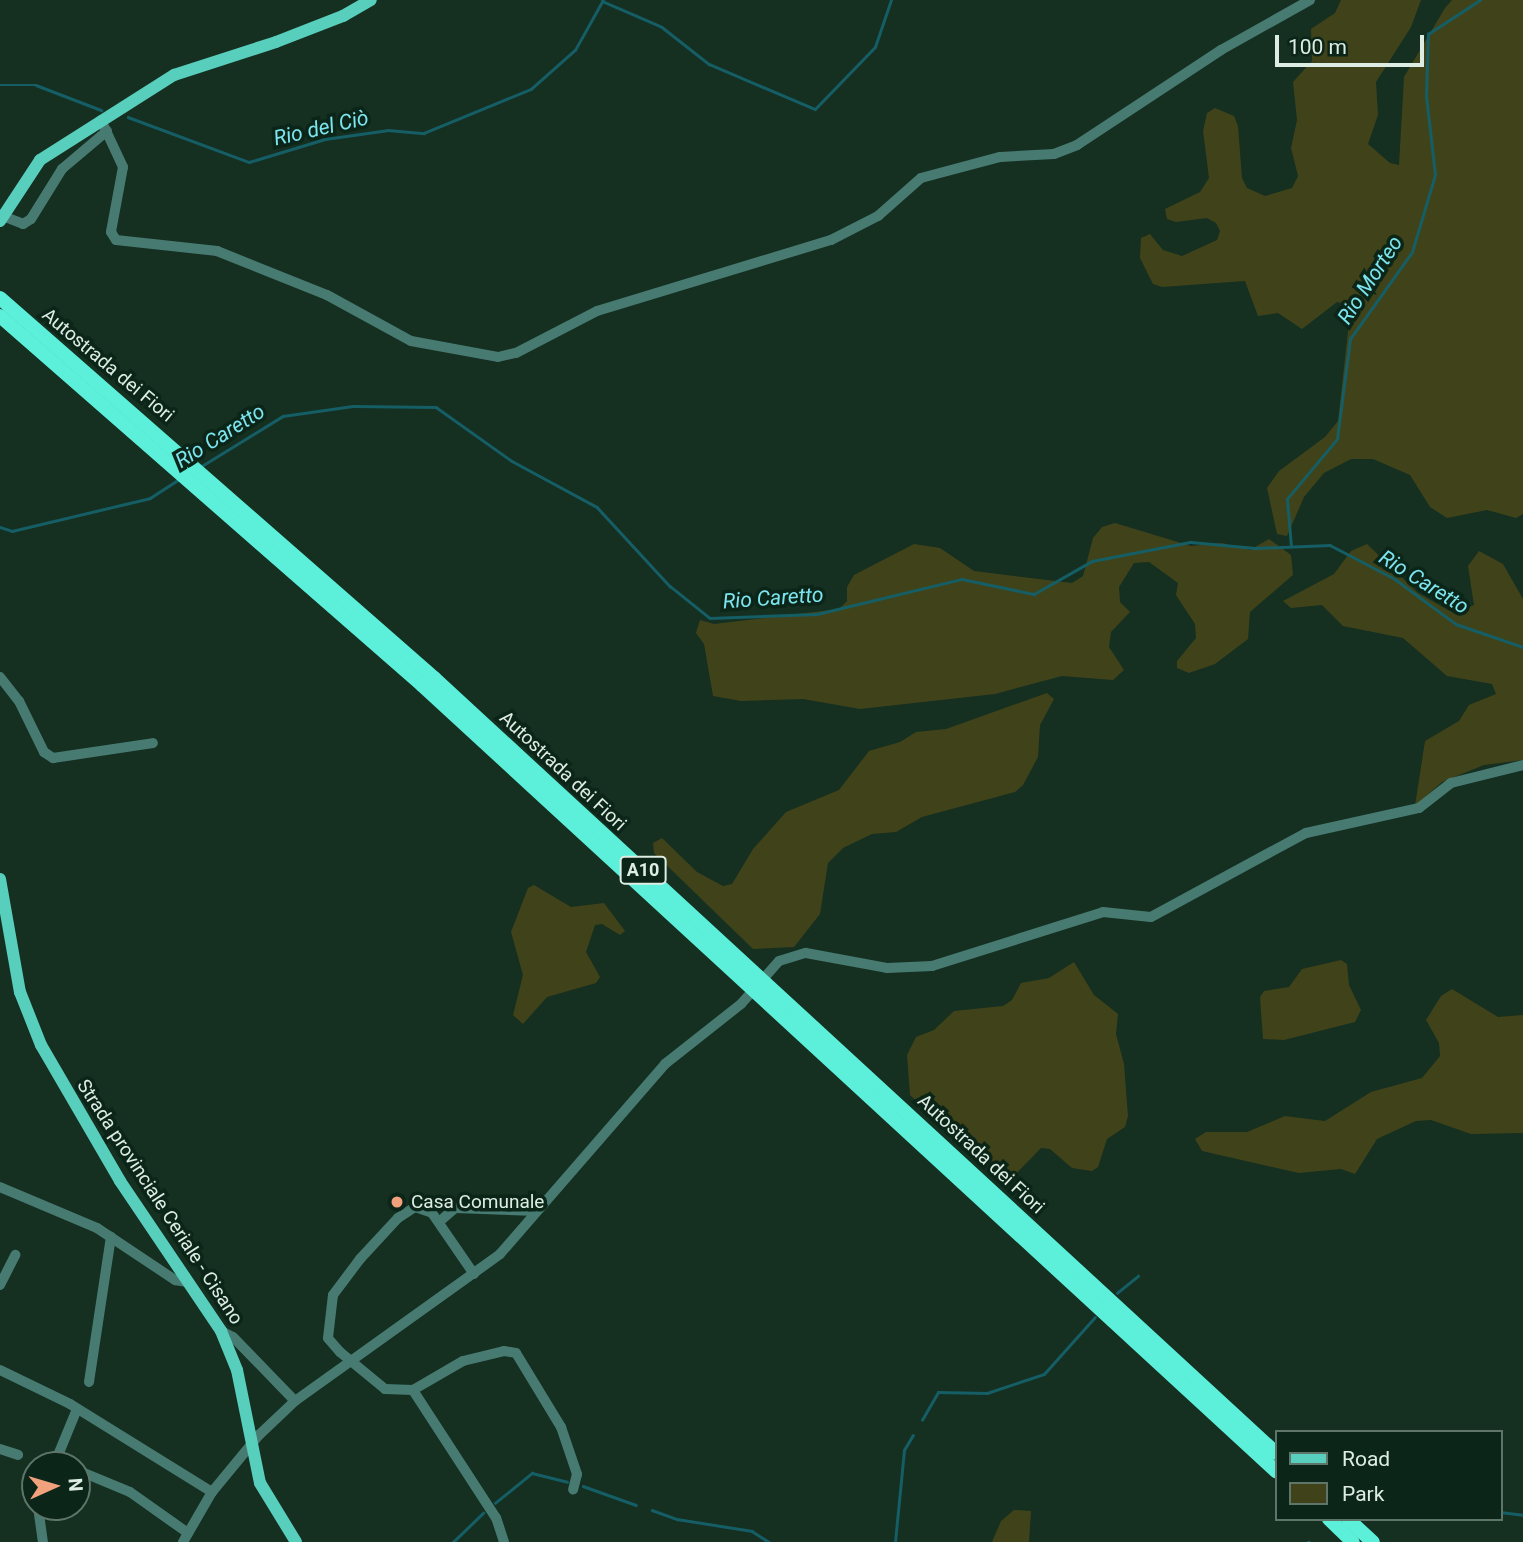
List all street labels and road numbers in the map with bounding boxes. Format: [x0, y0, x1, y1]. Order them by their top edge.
street label: Autostrada dei Fiori [37, 303, 179, 427]
street label: Autostrada dei Fiori [495, 706, 631, 836]
road number: A10 [618, 856, 668, 884]
street label: Strada provinciale Ceriale - Cisano [72, 1075, 248, 1329]
street label: Autostrada dei Fiori [913, 1089, 1049, 1219]

